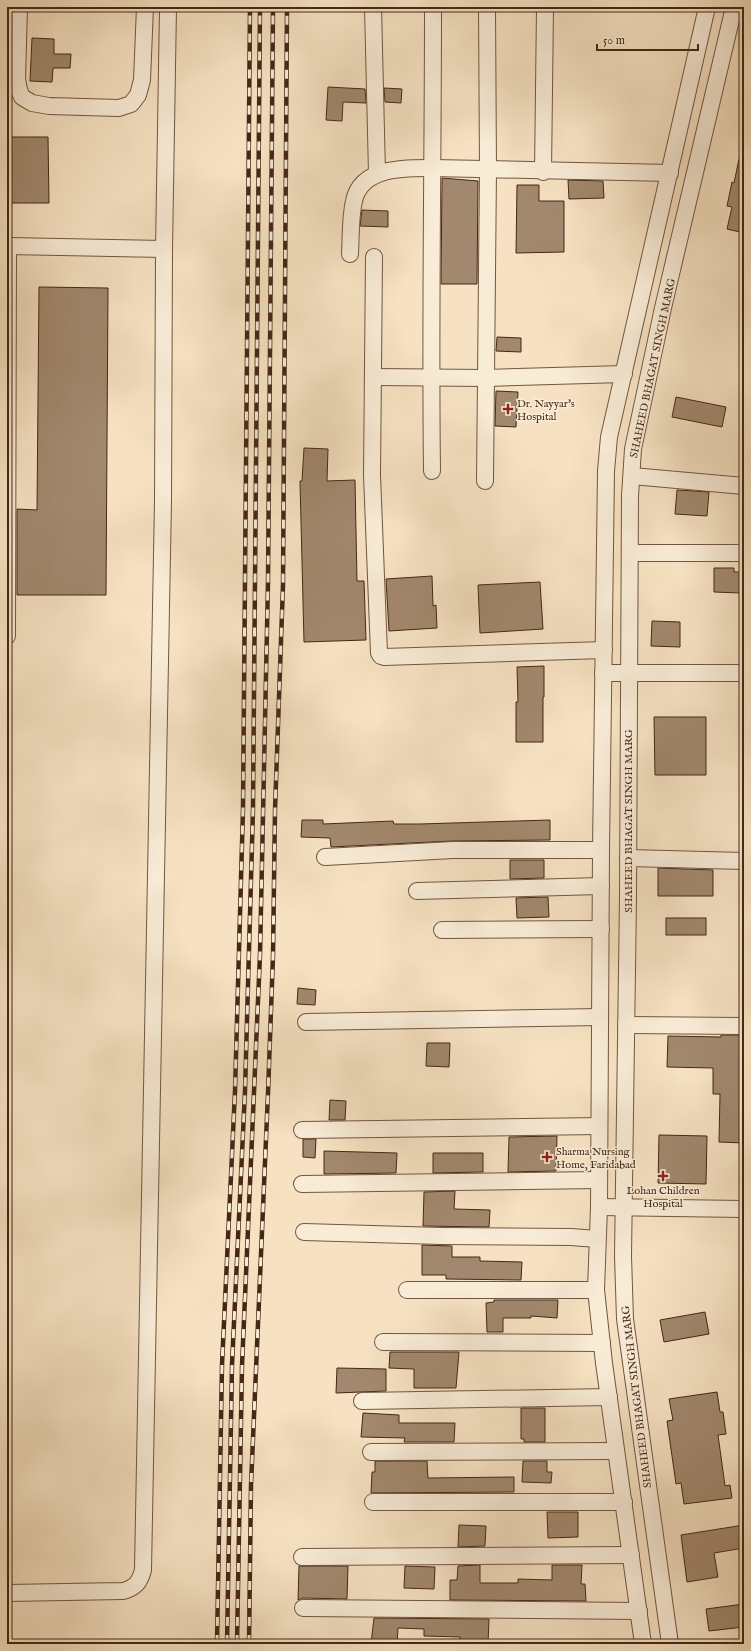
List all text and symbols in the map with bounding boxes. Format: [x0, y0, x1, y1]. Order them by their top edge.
scale bar [597, 26, 698, 52]
text: 50 m [603, 33, 625, 48]
street label: SHAHEED BHAGAT SINGH MARG [627, 277, 679, 459]
place label: Dr. Nayyar's Hospital [517, 397, 575, 424]
marker: Dr. Nayyar's Hospital [502, 403, 514, 415]
street label: SHAHEED BHAGAT SINGH MARG [622, 729, 636, 913]
place label: Sharma Nursing Home, Faridabad [556, 1145, 636, 1172]
marker: Sharma Nursing Home, Faridabad [541, 1151, 553, 1163]
marker: Lohan Children Hospital [657, 1170, 669, 1182]
place label: Lohan Children Hospital [626, 1184, 700, 1211]
street label: SHAHEED BHAGAT SINGH MARG [619, 1305, 655, 1489]

